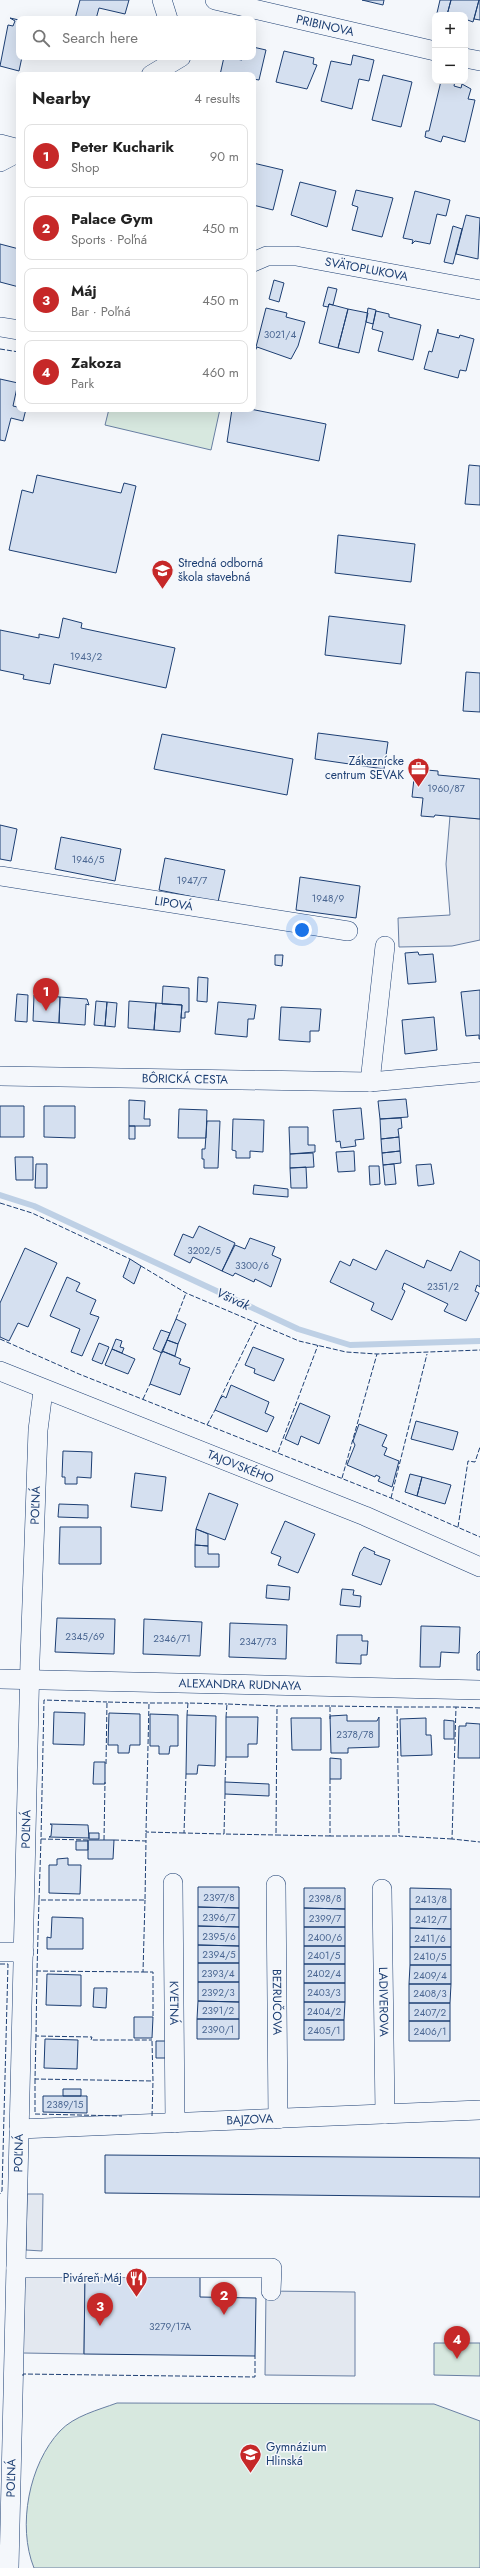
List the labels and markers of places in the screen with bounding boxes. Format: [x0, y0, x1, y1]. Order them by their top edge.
place label: Stredná odborná škola stavebná [178, 554, 263, 586]
school or university icon: Stredná odborná škola stavebná [149, 557, 175, 590]
place label: Zákaznícke centrum SEVAK [325, 752, 404, 784]
office icon: Zákaznícke centrum SEVAK [406, 755, 432, 788]
pin: 1 [33, 978, 59, 1011]
restaurant icon: Piváreň Máj [124, 2265, 150, 2298]
place label: Piváreň Máj [63, 2269, 122, 2287]
pin: 2 [211, 2282, 237, 2315]
pin: 3 [87, 2293, 113, 2326]
pin: 4 [444, 2326, 470, 2359]
place label: Gymnázium Hlinská [266, 2438, 327, 2470]
school or university icon: Gymnázium Hlinská [237, 2441, 263, 2474]

